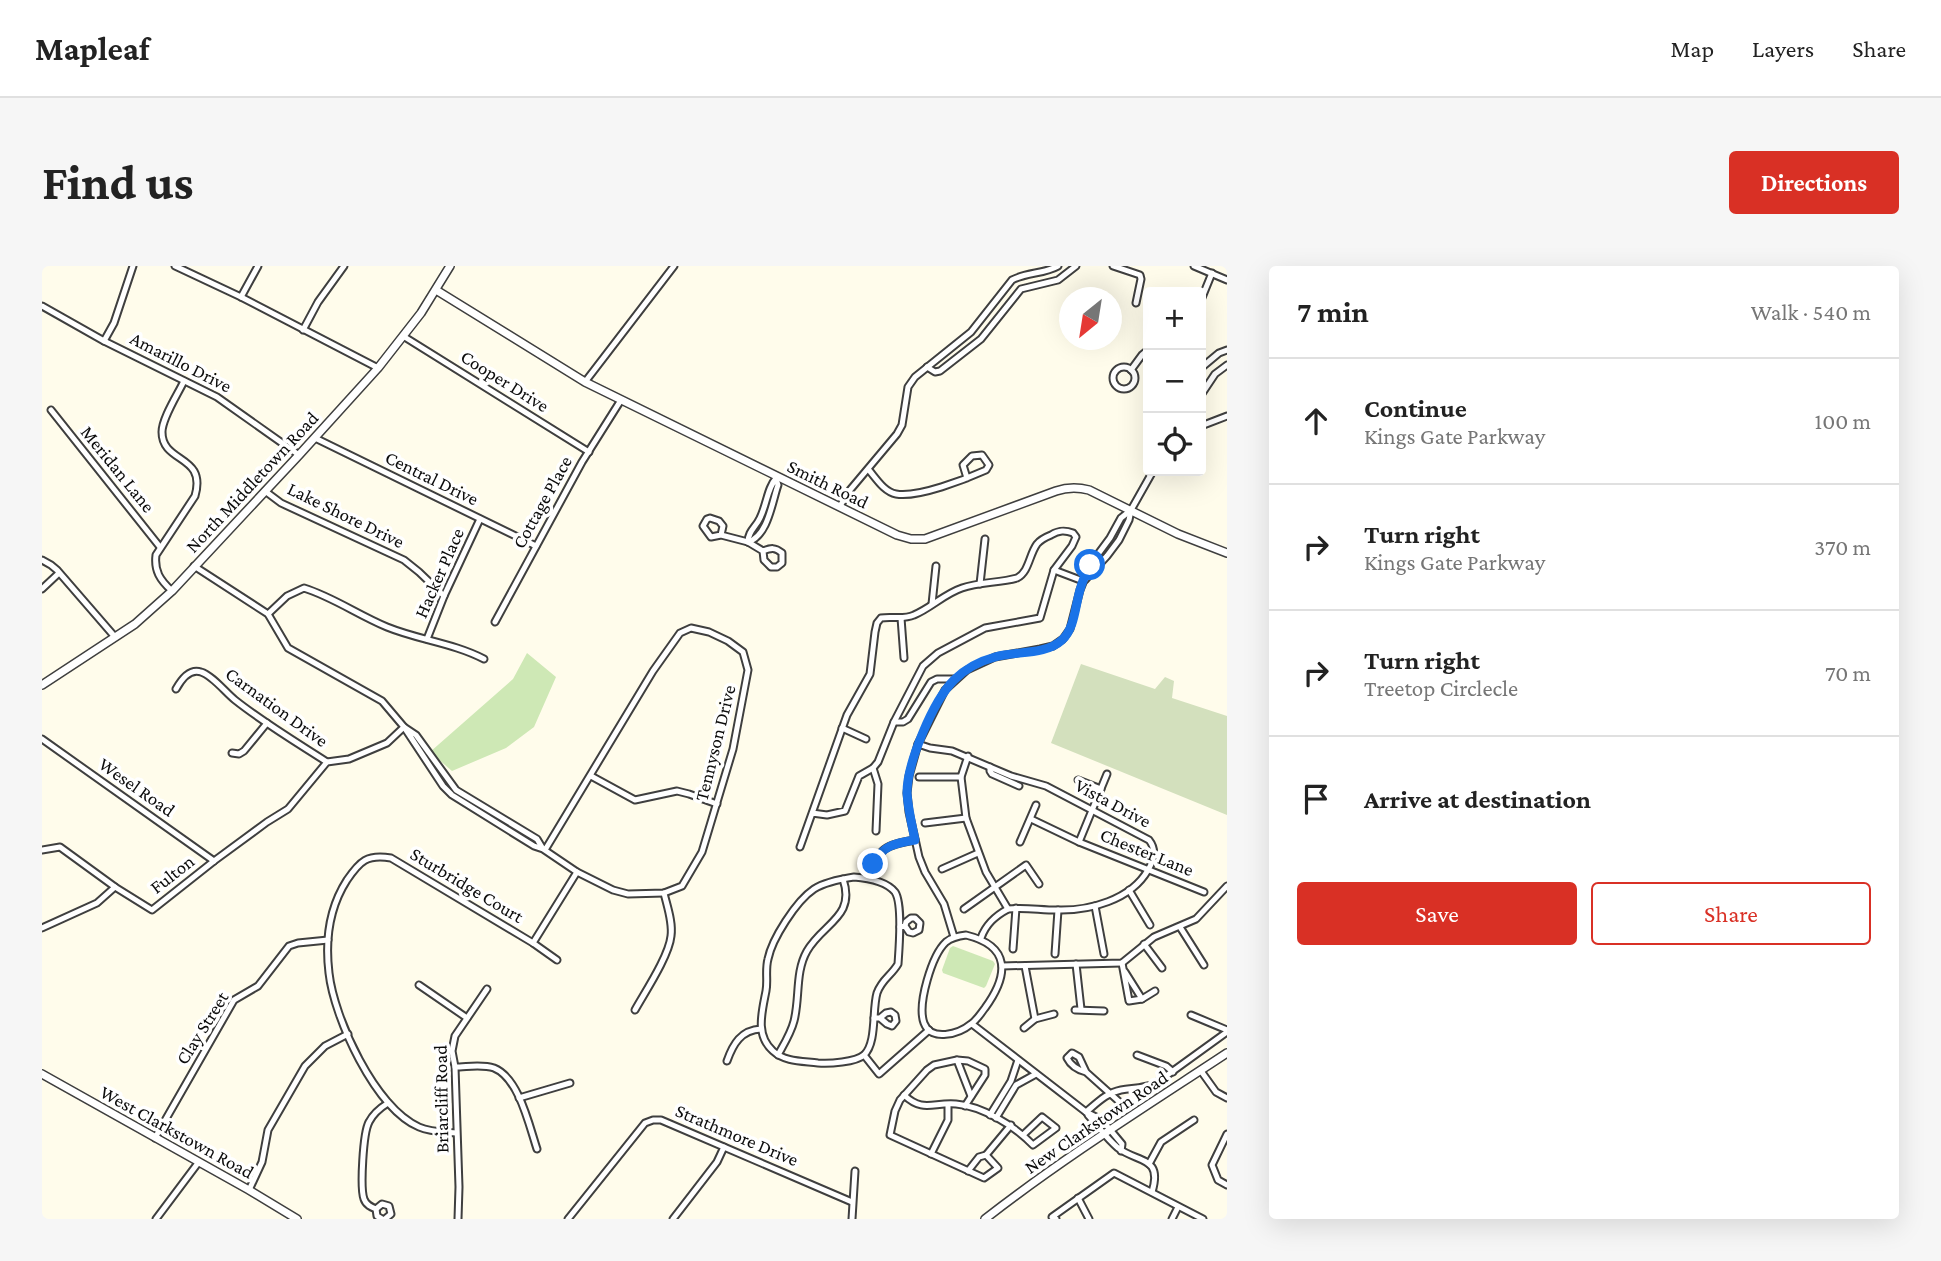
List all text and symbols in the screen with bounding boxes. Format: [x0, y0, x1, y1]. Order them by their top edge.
text: Mapleaf [35, 30, 150, 67]
text: Map [1670, 35, 1714, 62]
text: Layers [1752, 35, 1814, 62]
text: Share [1852, 35, 1906, 62]
button: Directions [1729, 151, 1899, 214]
text: Find us [42, 155, 194, 210]
north arrow [1059, 287, 1122, 350]
map controls [1143, 287, 1206, 476]
button: + [1143, 287, 1206, 350]
text: 7 min [1297, 295, 1369, 328]
text: Walk · 540 m [1751, 299, 1871, 325]
street label: Amarillo Drive [127, 327, 235, 397]
street label: Cooper Drive [457, 346, 553, 416]
button: − [1143, 350, 1206, 413]
text: Continue [1364, 394, 1467, 423]
icon: ahead [1297, 402, 1335, 440]
street label: North Middletown Road [181, 407, 323, 557]
text: 100 m [1815, 408, 1871, 434]
button: locate [1143, 413, 1206, 476]
street label: Meridan Lane [77, 421, 159, 517]
text: Kings Gate Parkway [1364, 423, 1545, 449]
street label: Central Drive [382, 446, 482, 510]
street label: Cottage Place [508, 452, 576, 552]
street label: Smith Road [784, 455, 872, 513]
street label: Lake Shore Drive [284, 478, 408, 552]
text: Turn right [1364, 520, 1480, 549]
street label: Hacker Place [410, 525, 468, 621]
icon: right [1297, 528, 1335, 566]
text: 370 m [1814, 534, 1871, 560]
route start [1074, 549, 1105, 580]
text: Kings Gate Parkway [1364, 549, 1545, 575]
text: Turn right [1364, 646, 1480, 675]
icon: right [1297, 654, 1335, 692]
text: 70 m [1825, 660, 1871, 686]
street label: Carnation Drive [222, 663, 332, 751]
text: Treetop Circlecle [1364, 675, 1518, 701]
street label: Tennyson Drive [690, 683, 740, 803]
street label: Wesel Road [95, 753, 179, 821]
street label: Vista Drive [1071, 774, 1155, 832]
icon: arrive [1297, 780, 1335, 818]
text: Arrive at destination [1364, 785, 1591, 814]
street label: Chester Lane [1097, 824, 1197, 880]
street label: Sturbridge Court [407, 843, 528, 927]
route end [857, 848, 888, 879]
street label: Fulton [146, 850, 198, 898]
button: Save [1297, 882, 1577, 945]
button: Share [1591, 882, 1871, 945]
street label: Clay Street [171, 987, 233, 1068]
street label: Briarcliff Road [430, 1045, 452, 1153]
street label: New Clarkstown Road [1020, 1066, 1172, 1178]
street label: West Clarkstown Road [97, 1081, 257, 1183]
street label: Strathmore Drive [673, 1100, 801, 1170]

